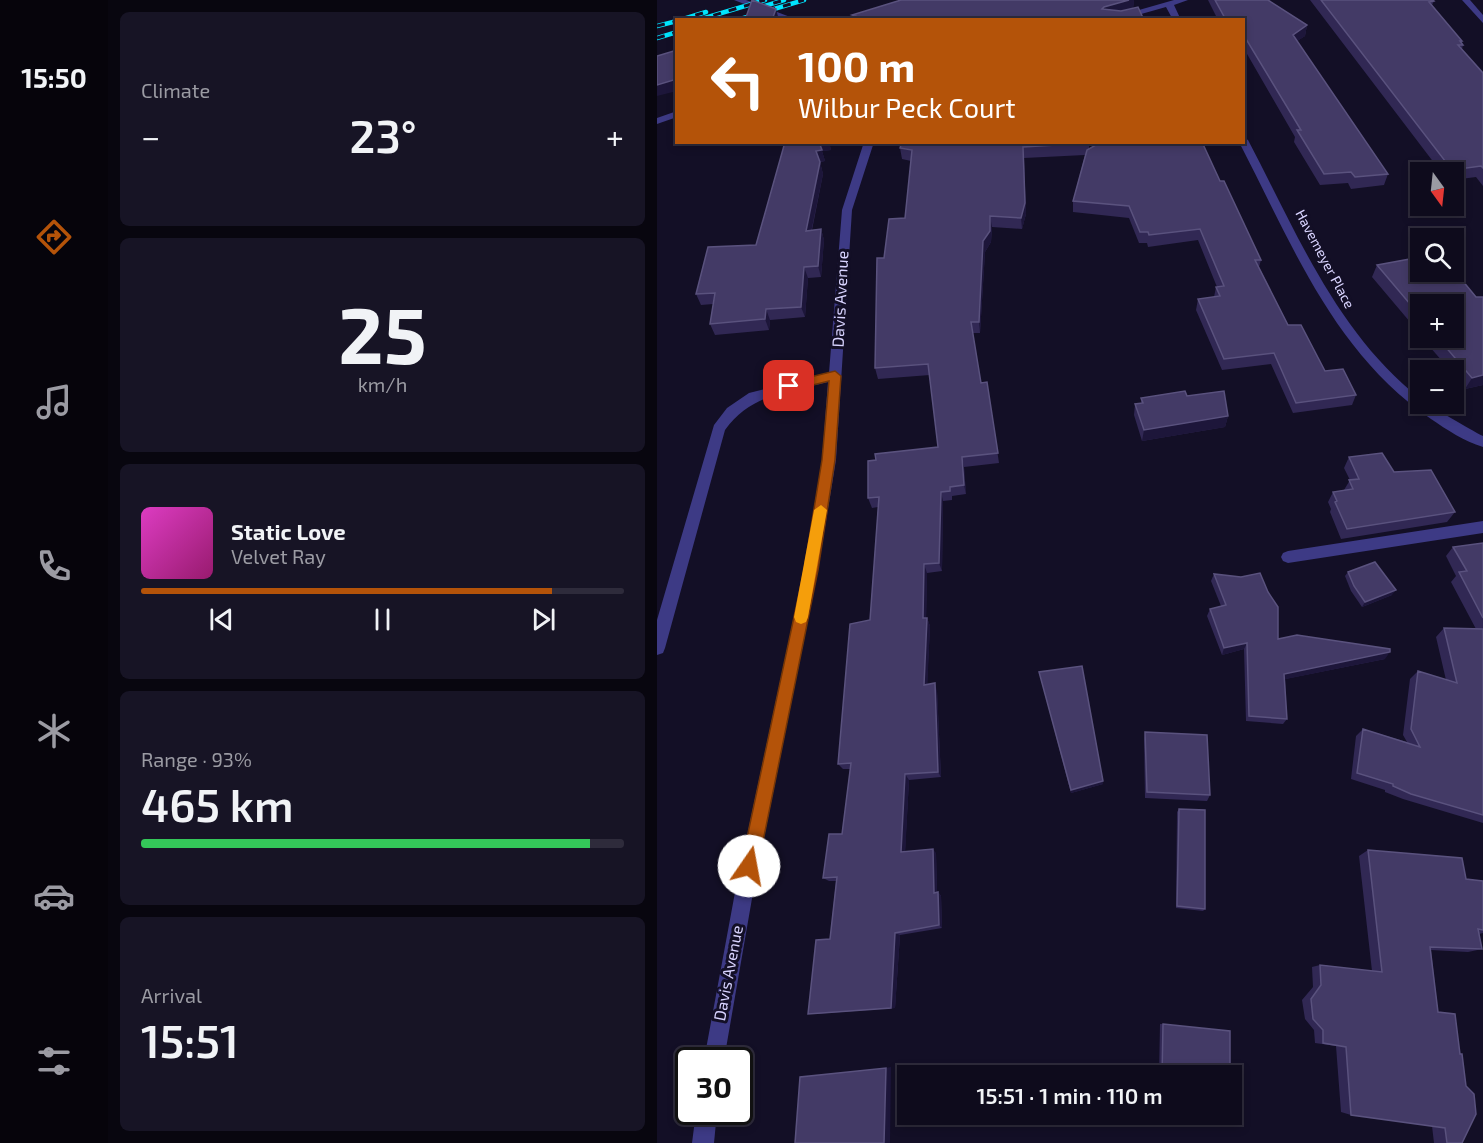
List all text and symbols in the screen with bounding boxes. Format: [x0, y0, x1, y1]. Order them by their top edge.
text: 100 m [798, 40, 915, 90]
icon: left [699, 42, 777, 120]
text: 15:50 [21, 61, 87, 93]
text: Climate [141, 78, 210, 102]
text: Wilbur Peck Court [798, 91, 1016, 123]
text: 23° [350, 108, 417, 162]
text: − [141, 116, 160, 156]
text: + [606, 116, 624, 156]
north arrow [1410, 162, 1464, 216]
map controls [1410, 162, 1464, 414]
street label: Havemeyer Place [1292, 207, 1359, 311]
icon: directions [33, 216, 75, 258]
button: search [1410, 228, 1464, 282]
street label: Davis Avenue [827, 250, 852, 348]
text: 25 [338, 286, 427, 380]
button: + [1410, 294, 1464, 348]
pin [763, 360, 814, 411]
button: − [1410, 360, 1464, 414]
icon: arrive [772, 369, 805, 402]
text: km/h [358, 372, 407, 396]
icon: music [33, 381, 75, 423]
text: Static Love [231, 518, 346, 544]
text: Velvet Ray [231, 544, 326, 568]
icon: phone [33, 545, 75, 587]
icon: previous [205, 603, 238, 636]
icon: pause [366, 603, 399, 636]
icon: next [527, 603, 560, 636]
icon: climate [33, 710, 75, 752]
text: Range · 93% [141, 747, 252, 771]
text: 465 km [141, 777, 294, 831]
position arrow [717, 834, 781, 898]
icon: car [33, 875, 75, 917]
street label: Davis Avenue [709, 924, 746, 1022]
text: Arrival [141, 983, 202, 1007]
text: 15:51 [141, 1013, 239, 1067]
icon: filters [33, 1040, 75, 1082]
speed limit sign: 30 [675, 1047, 753, 1125]
text: 15:51 · 1 min · 110 m [976, 1082, 1163, 1108]

